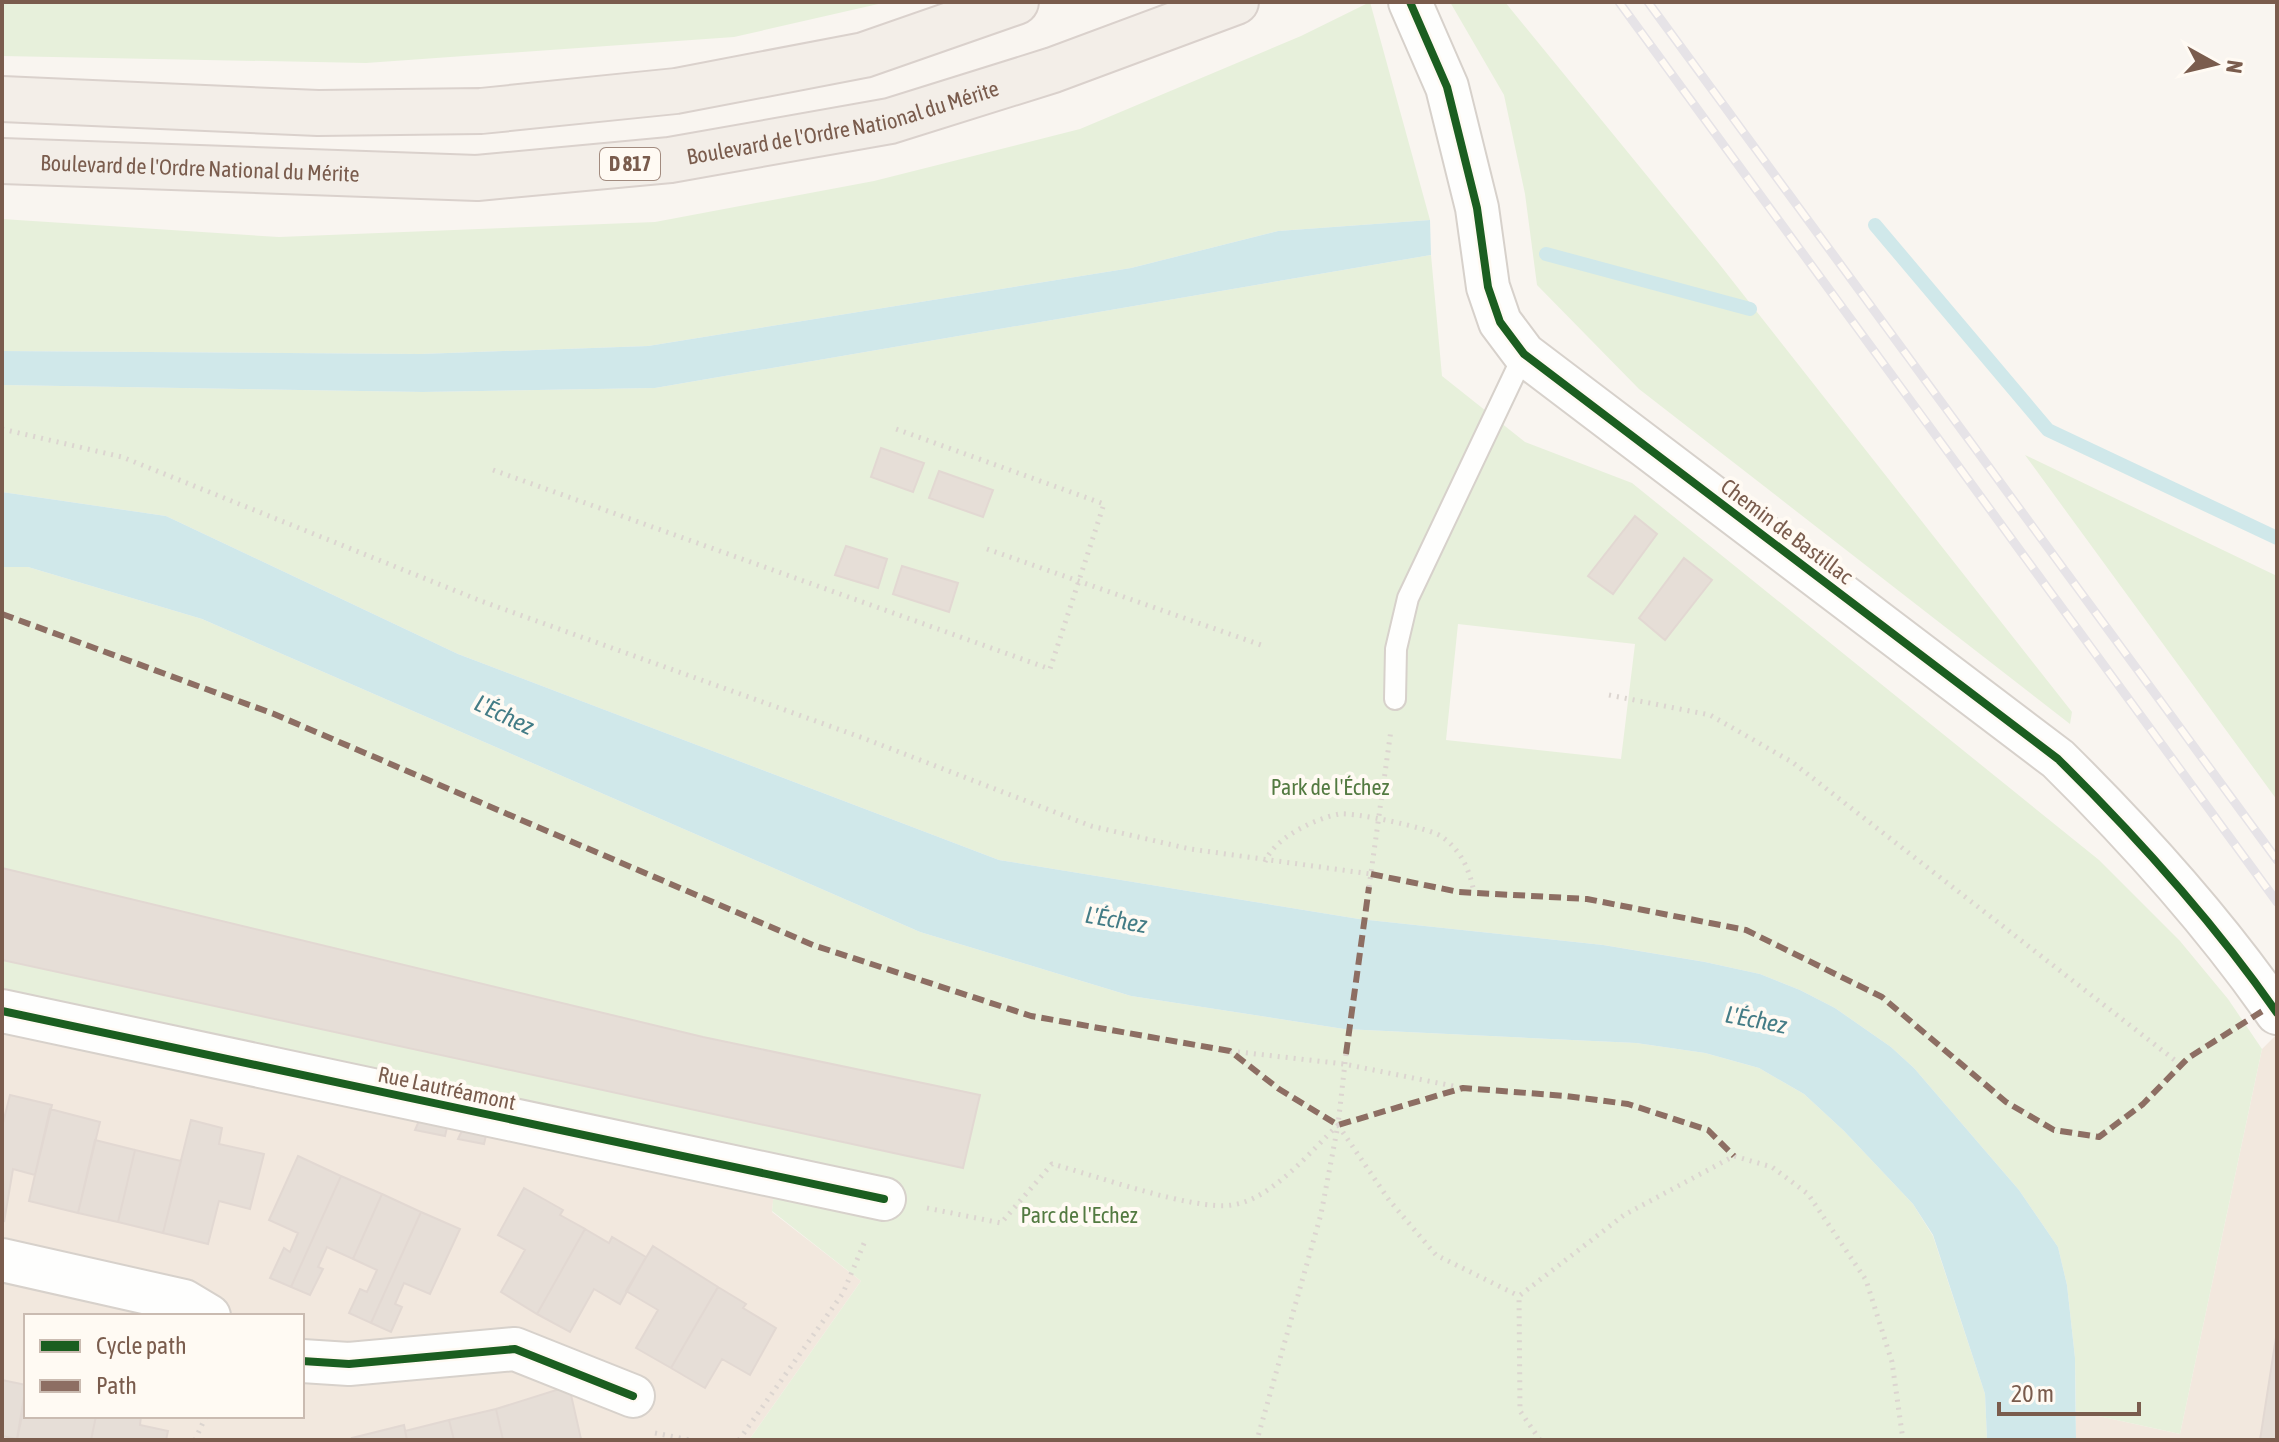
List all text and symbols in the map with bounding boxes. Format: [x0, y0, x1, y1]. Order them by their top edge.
north arrow [2175, 24, 2255, 104]
text: N [2221, 59, 2249, 75]
street label: Boulevard de l'Ordre National du Mérite [685, 75, 1002, 170]
road number: D 817 [600, 148, 660, 180]
street label: Boulevard de l'Ordre National du Mérite [40, 149, 360, 187]
street label: Chemin de Bastillac [1716, 473, 1859, 590]
water label: L'Échez [470, 689, 538, 740]
park label: Park de l'Échez [1271, 774, 1389, 800]
water label: L'Échez [1083, 901, 1149, 938]
water label: L'Échez [1723, 1000, 1790, 1039]
street label: Rue Lautréamont [376, 1061, 518, 1115]
park label: Parc de l'Echez [1020, 1202, 1138, 1228]
legend [24, 1314, 304, 1418]
text: Cycle path [96, 1332, 187, 1359]
scale bar [1999, 1366, 2139, 1416]
text: Path [96, 1372, 137, 1399]
text: 20 m [2011, 1380, 2054, 1407]

